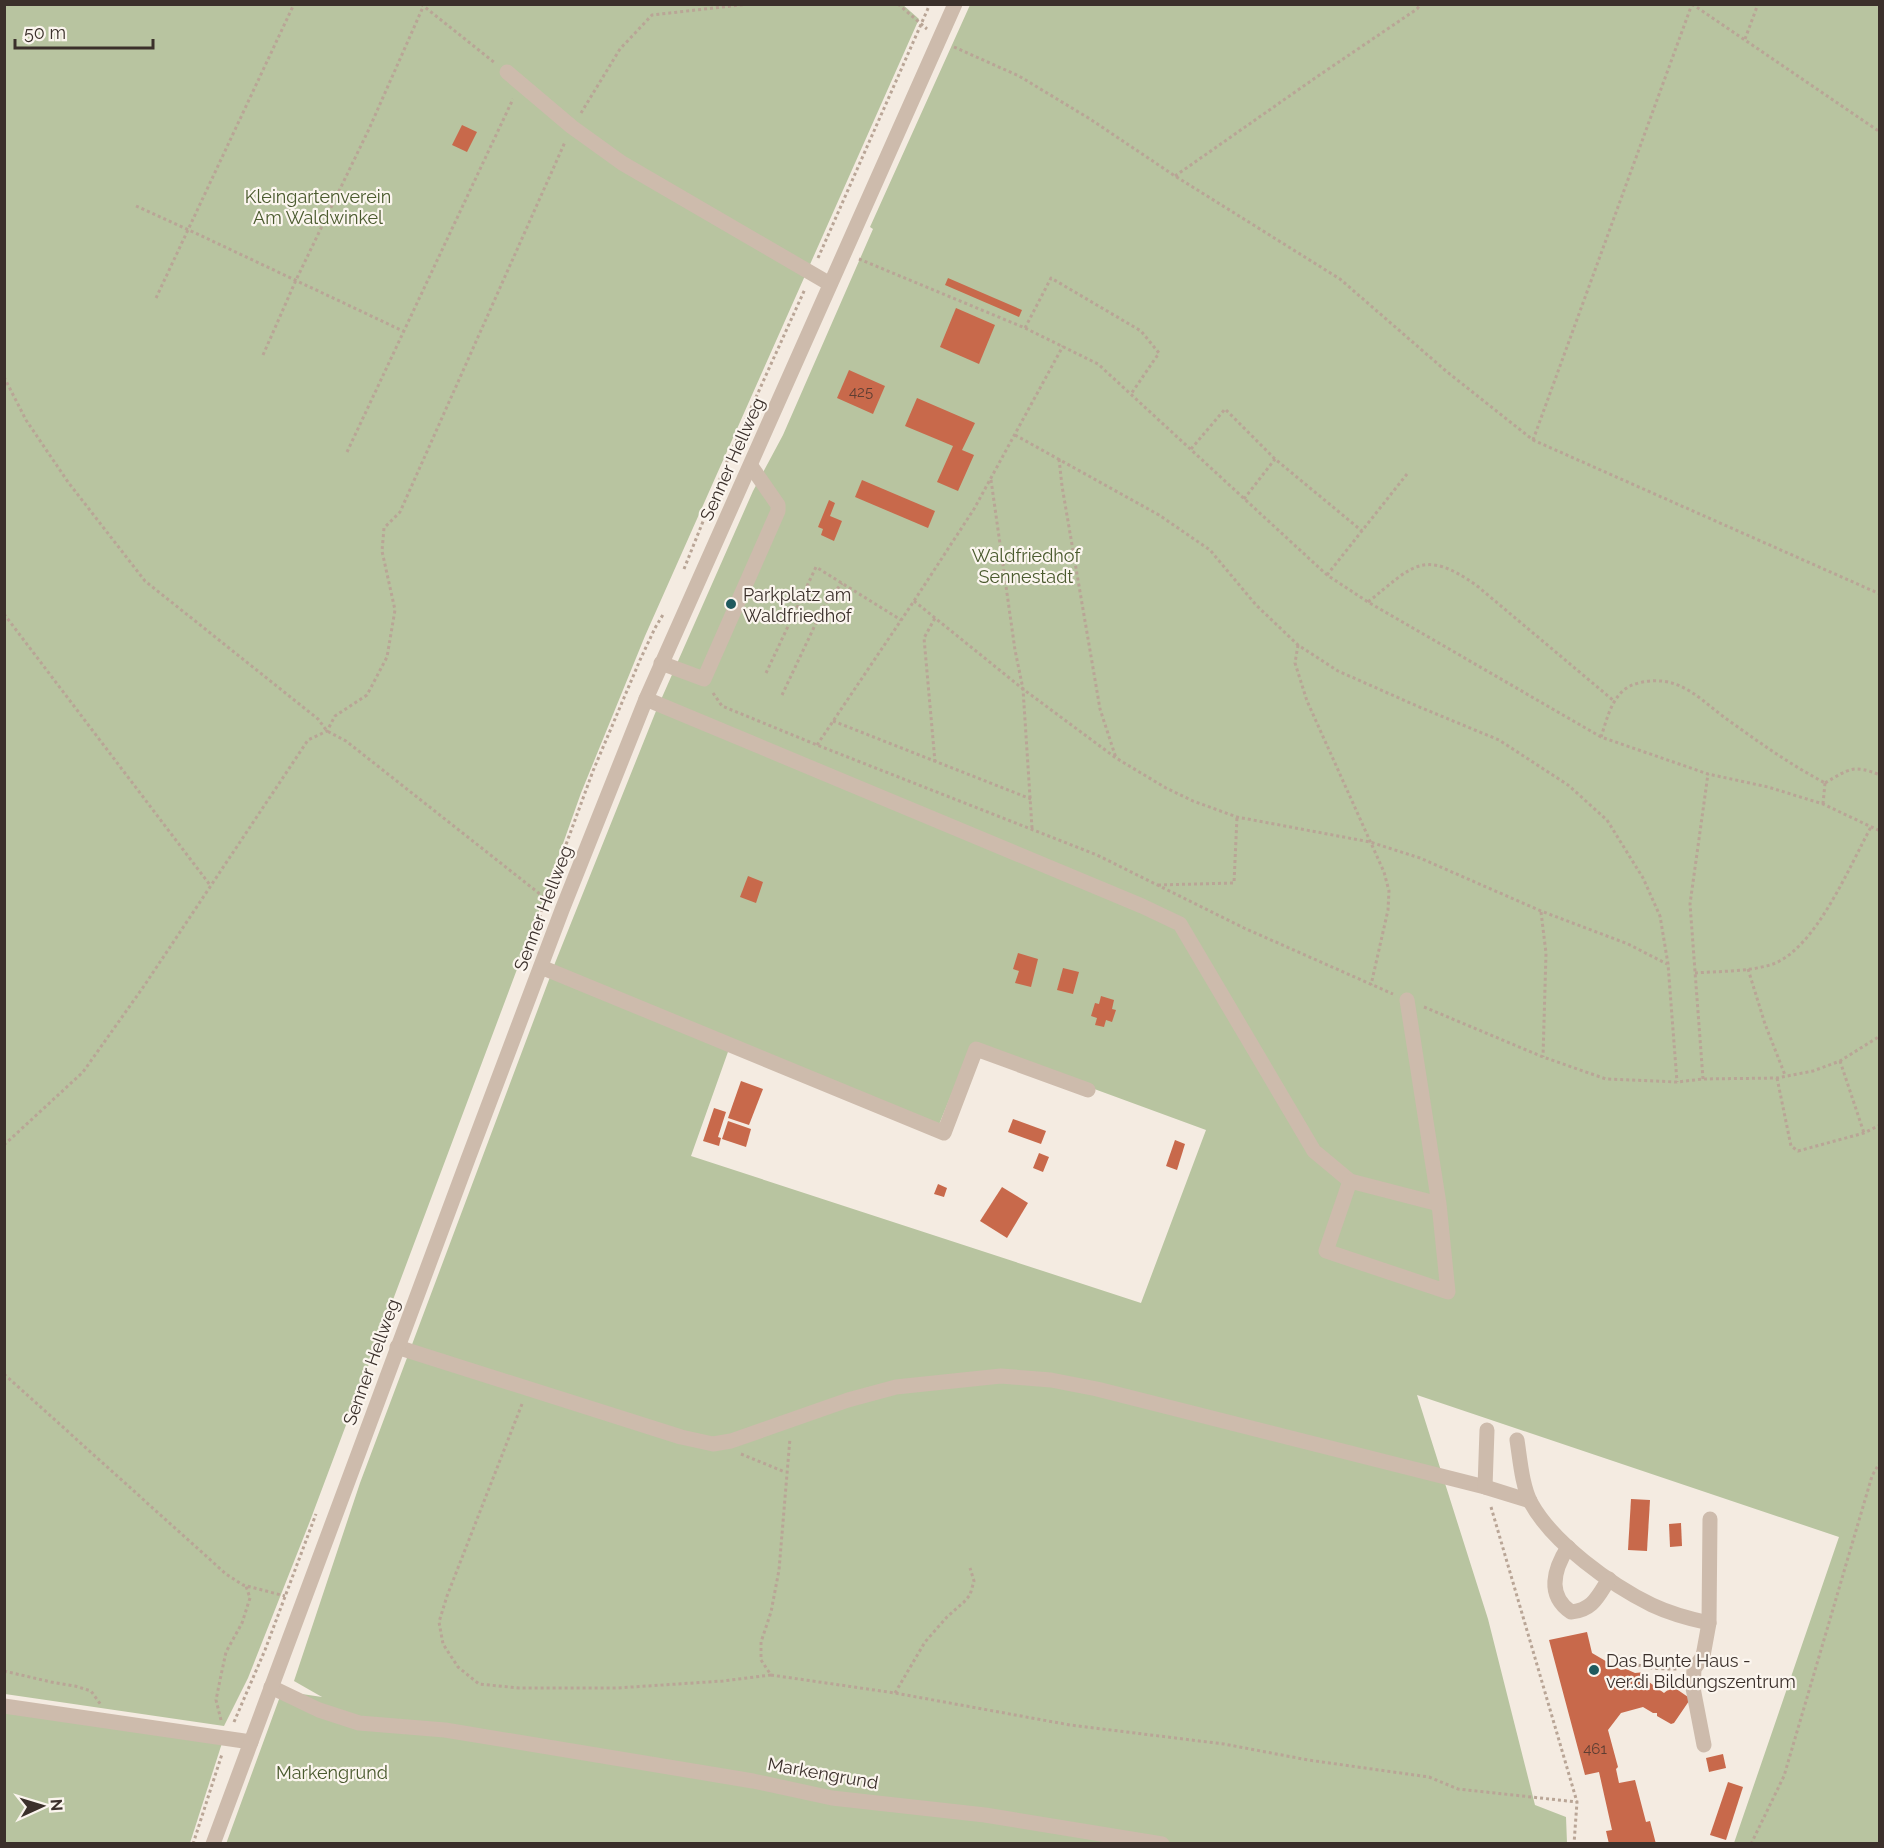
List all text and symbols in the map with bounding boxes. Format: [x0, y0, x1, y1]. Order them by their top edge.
scale bar [15, 12, 153, 50]
text: 50 m [24, 22, 66, 43]
park label: Kleingartenverein Am Waldwinkel [245, 186, 391, 228]
house number: 425 [849, 383, 873, 401]
street label: Senner Hellweg [695, 394, 769, 524]
park label: Waldfriedhof Sennestadt [972, 545, 1081, 587]
place label: Parkplatz am Waldfriedhof [743, 584, 853, 626]
marker: Parkplatz am Waldfriedhof [724, 597, 738, 611]
street label: Senner Hellweg [509, 842, 577, 974]
street label: Senner Hellweg [338, 1296, 404, 1428]
place label: Das Bunte Haus - ver.di Bildungszentrum [1606, 1650, 1796, 1692]
marker: Das Bunte Haus - ver.di Bildungszentrum [1587, 1663, 1601, 1677]
house number: 461 [1583, 1740, 1607, 1758]
street label: Markengrund [766, 1753, 880, 1793]
park label: Markengrund [276, 1762, 388, 1783]
north arrow [12, 1776, 72, 1836]
text: N [47, 1798, 66, 1812]

